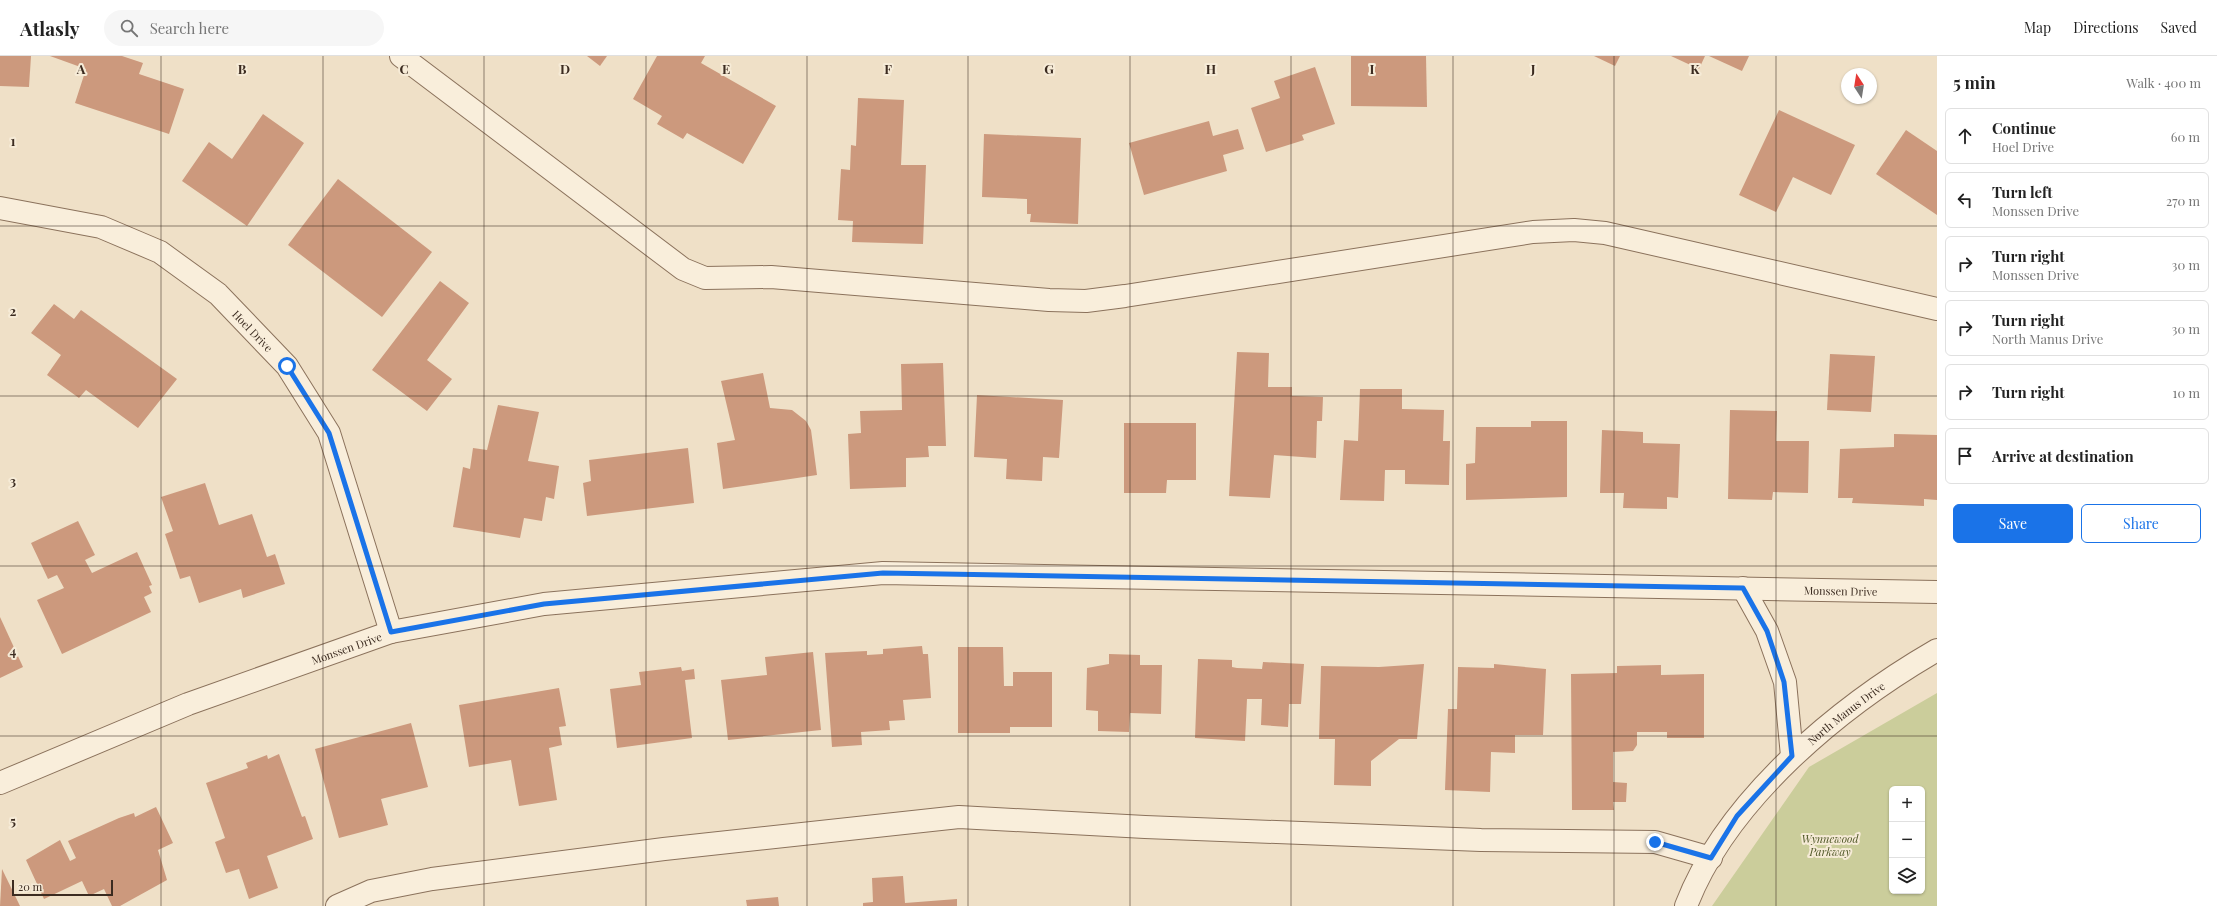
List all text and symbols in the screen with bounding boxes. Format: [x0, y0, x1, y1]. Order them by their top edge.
search box [104, 10, 384, 46]
text: Atlasly [20, 15, 80, 41]
icon: search [118, 17, 140, 39]
text: Search here [150, 18, 229, 38]
text: Map [2024, 18, 2051, 37]
text: Directions [2073, 18, 2139, 37]
text: Saved [2161, 18, 2197, 37]
text: A [76, 60, 86, 77]
text: B [238, 60, 247, 77]
text: C [399, 60, 409, 77]
text: D [560, 60, 570, 77]
text: E [722, 60, 730, 77]
text: F [884, 60, 892, 77]
text: G [1044, 60, 1054, 77]
text: H [1206, 60, 1216, 77]
text: I [1370, 60, 1375, 77]
text: J [1530, 60, 1536, 77]
text: K [1690, 60, 1700, 77]
north arrow [1841, 68, 1877, 104]
text: 5 min [1953, 71, 1996, 93]
text: Walk · 400 m [2126, 74, 2201, 91]
text: Continue [1992, 118, 2056, 138]
icon: ahead [1954, 125, 1976, 147]
text: 60 m [2171, 128, 2200, 145]
text: 1 [11, 132, 16, 149]
text: Hoel Drive [1992, 138, 2054, 155]
text: Turn left [1992, 182, 2053, 202]
icon: left [1954, 189, 1976, 211]
text: 270 m [2166, 192, 2200, 209]
text: Monssen Drive [1992, 202, 2079, 219]
text: Turn right [1992, 246, 2065, 266]
icon: right [1954, 253, 1976, 275]
text: 30 m [2172, 256, 2200, 273]
text: Monssen Drive [1992, 266, 2079, 283]
text: 2 [10, 302, 17, 319]
street label: Hoel Drive [229, 306, 277, 355]
text: Turn right [1992, 310, 2065, 330]
icon: right [1954, 317, 1976, 339]
text: 30 m [2172, 320, 2200, 337]
text: North Manus Drive [1992, 330, 2103, 347]
route start [278, 357, 296, 375]
icon: right [1954, 381, 1976, 403]
text: Turn right [1992, 382, 2065, 402]
text: 10 m [2173, 384, 2200, 401]
icon: arrive [1954, 445, 1976, 467]
text: Arrive at destination [1992, 446, 2134, 466]
text: 3 [10, 472, 16, 489]
button: Save [1953, 504, 2073, 543]
button: Share [2081, 504, 2201, 543]
street label: Monssen Drive [1804, 582, 1878, 598]
street label: Monssen Drive [309, 628, 384, 667]
text: 4 [10, 642, 17, 659]
street label: North Manus Drive [1804, 678, 1888, 748]
map controls [1889, 786, 1925, 894]
button: + [1889, 786, 1925, 822]
text: 5 [10, 812, 16, 829]
button: − [1889, 822, 1925, 858]
park label: Wynnewood Parkway [1802, 831, 1859, 859]
route end [1646, 833, 1664, 851]
button: layers [1889, 858, 1925, 894]
scale bar [12, 878, 113, 897]
text: 20 m [18, 879, 42, 894]

